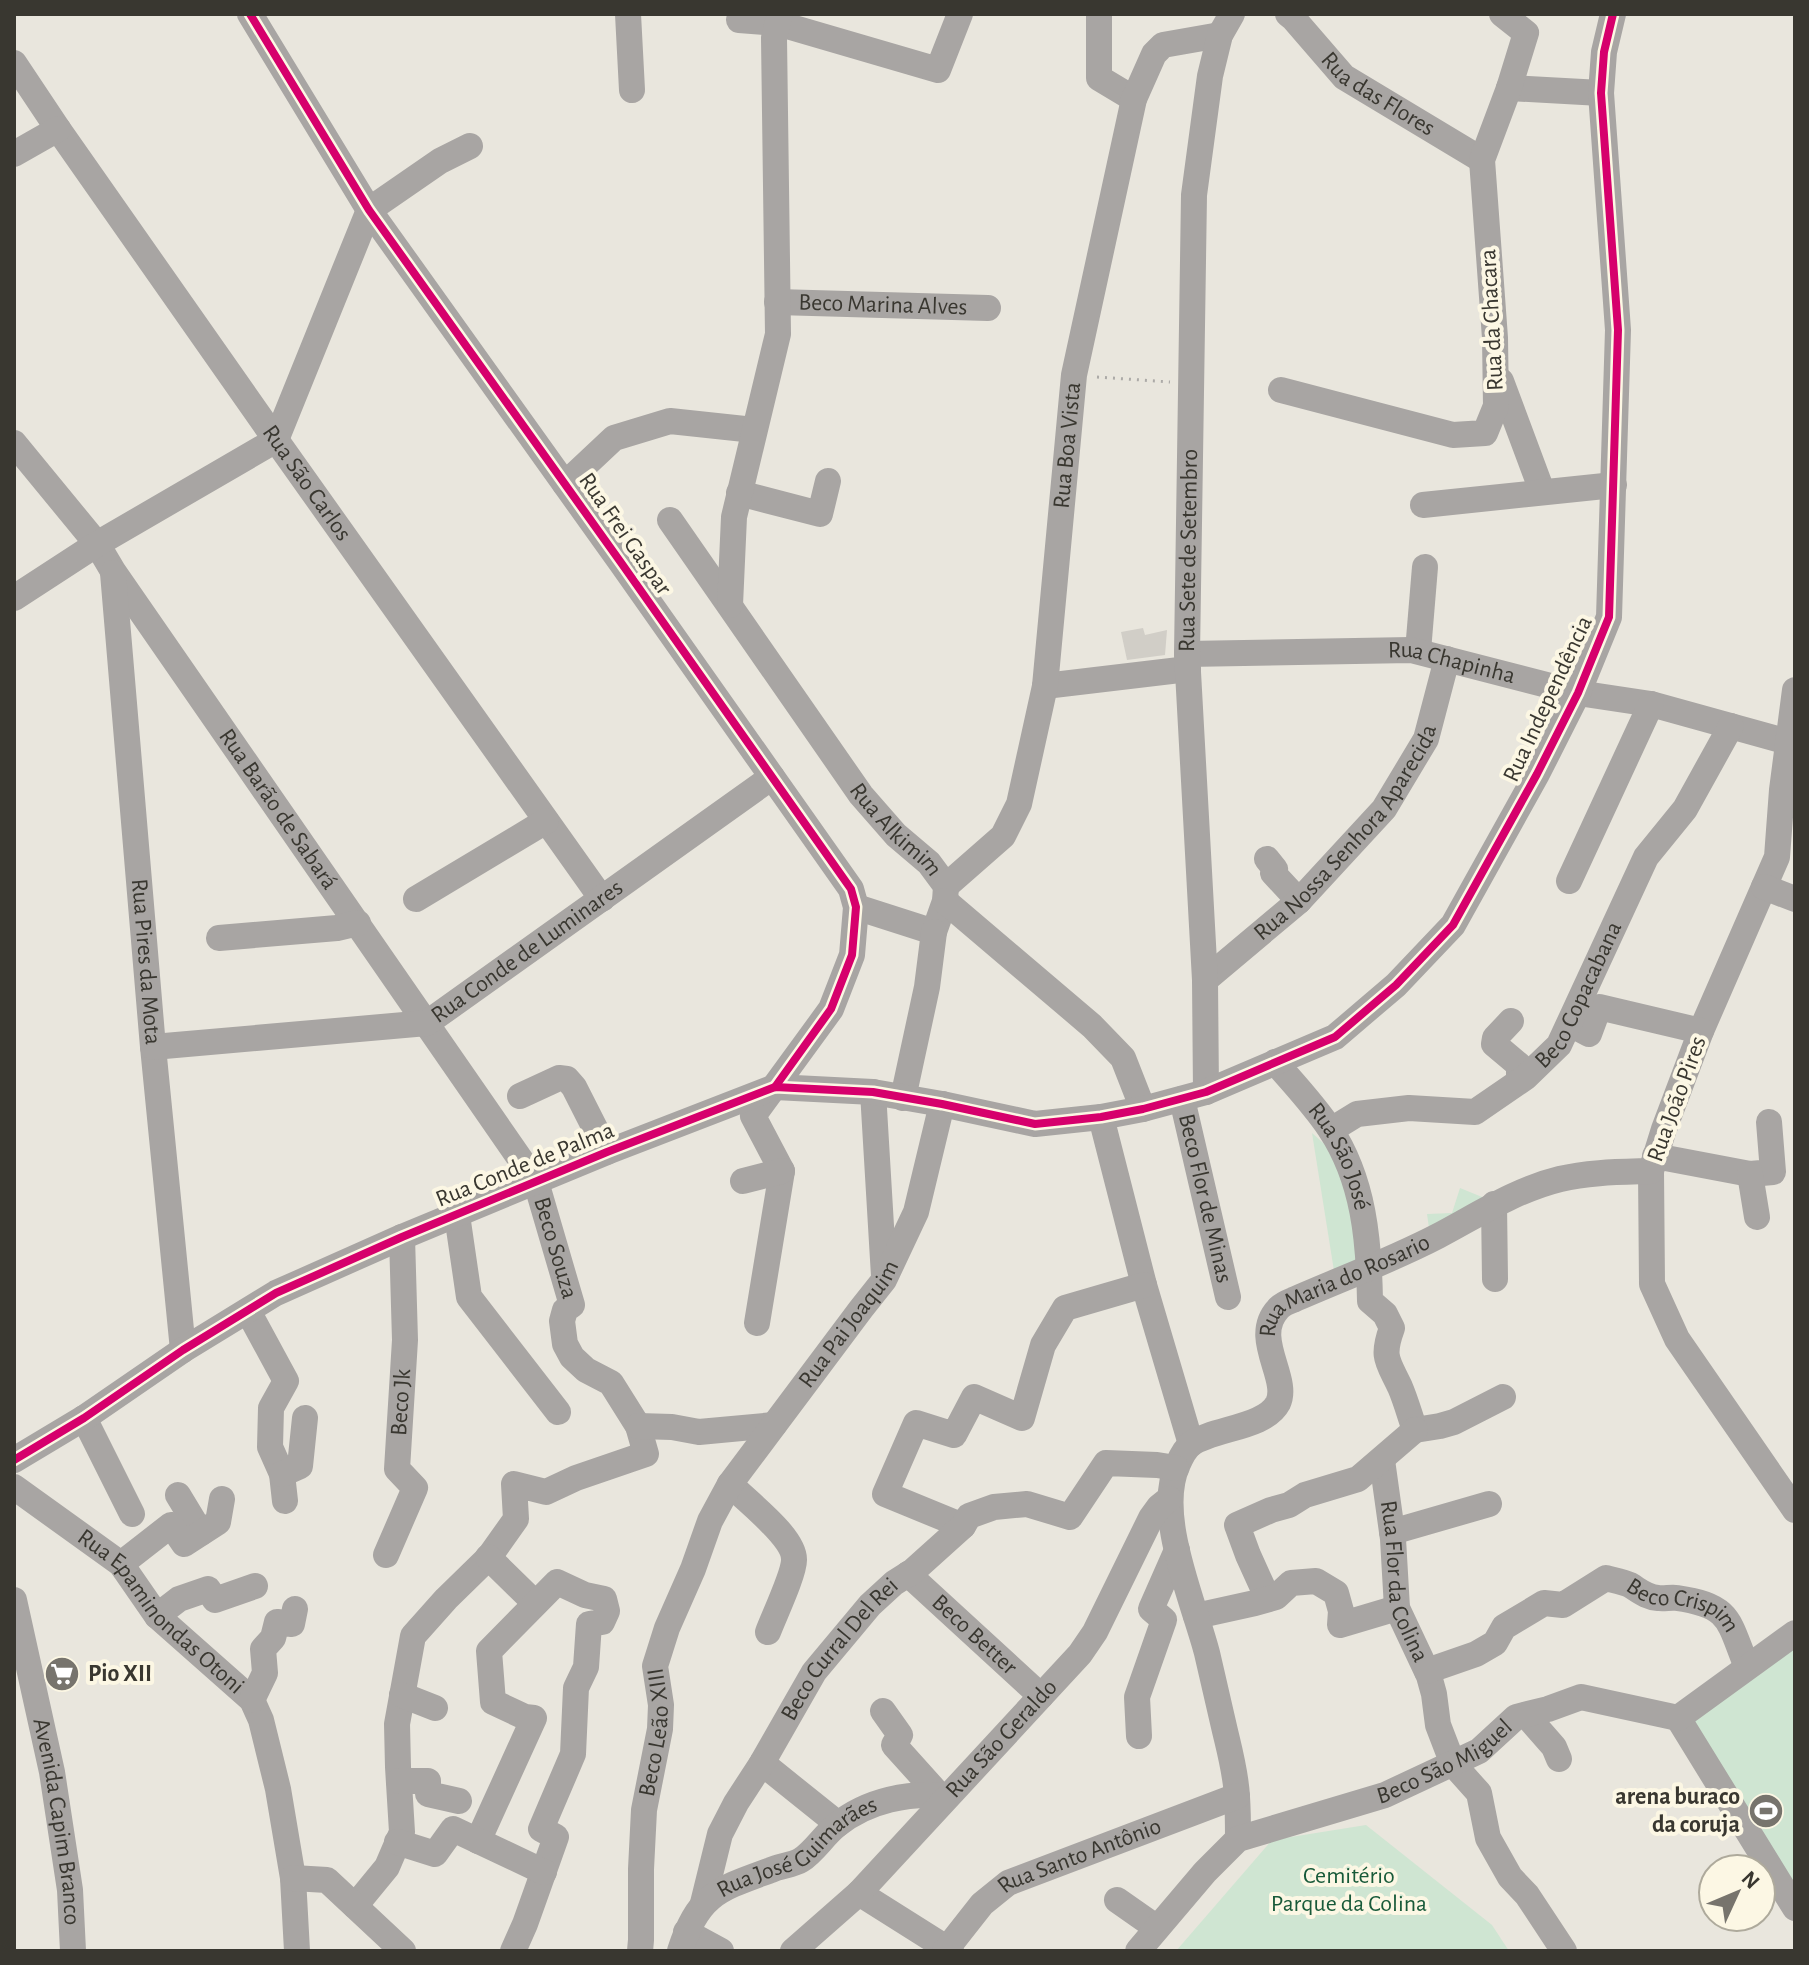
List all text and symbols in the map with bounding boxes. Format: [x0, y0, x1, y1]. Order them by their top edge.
street label: Rua das Flores [1316, 48, 1439, 141]
street label: Rua da Chacara [1476, 248, 1508, 392]
street label: Beco Marina Alves [798, 291, 968, 319]
street label: Rua Boa Vista [1050, 381, 1085, 510]
street label: Rua São Carlos [258, 421, 356, 545]
street label: Rua Sete de Setembro [1175, 449, 1202, 652]
street label: Rua Frei Gaspar [574, 468, 676, 600]
street label: Rua Independência [1499, 612, 1597, 786]
street label: Rua Chapinha [1388, 638, 1518, 688]
street label: Rua Nossa Senhora Aparecida [1250, 722, 1441, 945]
street label: Rua Barão de Sabará [214, 725, 342, 894]
street label: Rua Alkimim [845, 779, 947, 881]
street label: Rua Conde de Luminares [427, 875, 627, 1028]
street label: Rua Pires da Mota [127, 878, 165, 1046]
street label: Beco Copacabana [1530, 918, 1626, 1073]
street label: Rua João Pires [1643, 1033, 1711, 1165]
street label: Rua São José [1303, 1098, 1374, 1212]
street label: Beco Flor de Minas [1174, 1111, 1236, 1285]
street label: Rua Conde de Palma [432, 1118, 618, 1212]
street label: Beco Souza [529, 1194, 582, 1302]
street label: Rua Maria do Rosario [1256, 1230, 1434, 1338]
street label: Rua Pai Joaquim [794, 1257, 903, 1392]
street label: Beco Jk [387, 1368, 415, 1437]
street label: Rua Flor da Colina [1376, 1499, 1433, 1666]
street label: Rua Epaminondas Otoni [73, 1525, 248, 1699]
street label: Beco Curral Del Rei [777, 1573, 903, 1725]
street label: Beco Crispim [1622, 1574, 1743, 1637]
street label: Beco Better [927, 1590, 1022, 1680]
supermarket icon: Pio XII [43, 1655, 81, 1693]
place label: Pio XII [88, 1662, 152, 1686]
street label: Beco Leão XIII [635, 1666, 673, 1799]
street label: Rua São Geraldo [941, 1675, 1062, 1803]
street label: Beco São Miguel [1374, 1715, 1517, 1809]
street label: Avenida Capim Branco [28, 1716, 84, 1926]
place label: arena buraco da coruja [1615, 1785, 1740, 1837]
street label: Rua José Guimarães [713, 1792, 880, 1902]
sports icon: arena buraco da coruja [1747, 1792, 1785, 1830]
street label: Rua Santo Antônio [993, 1814, 1165, 1898]
north arrow [1697, 1853, 1777, 1933]
park label: Cemitério Parque da Colina [1271, 1864, 1427, 1916]
text: N [1737, 1867, 1764, 1893]

